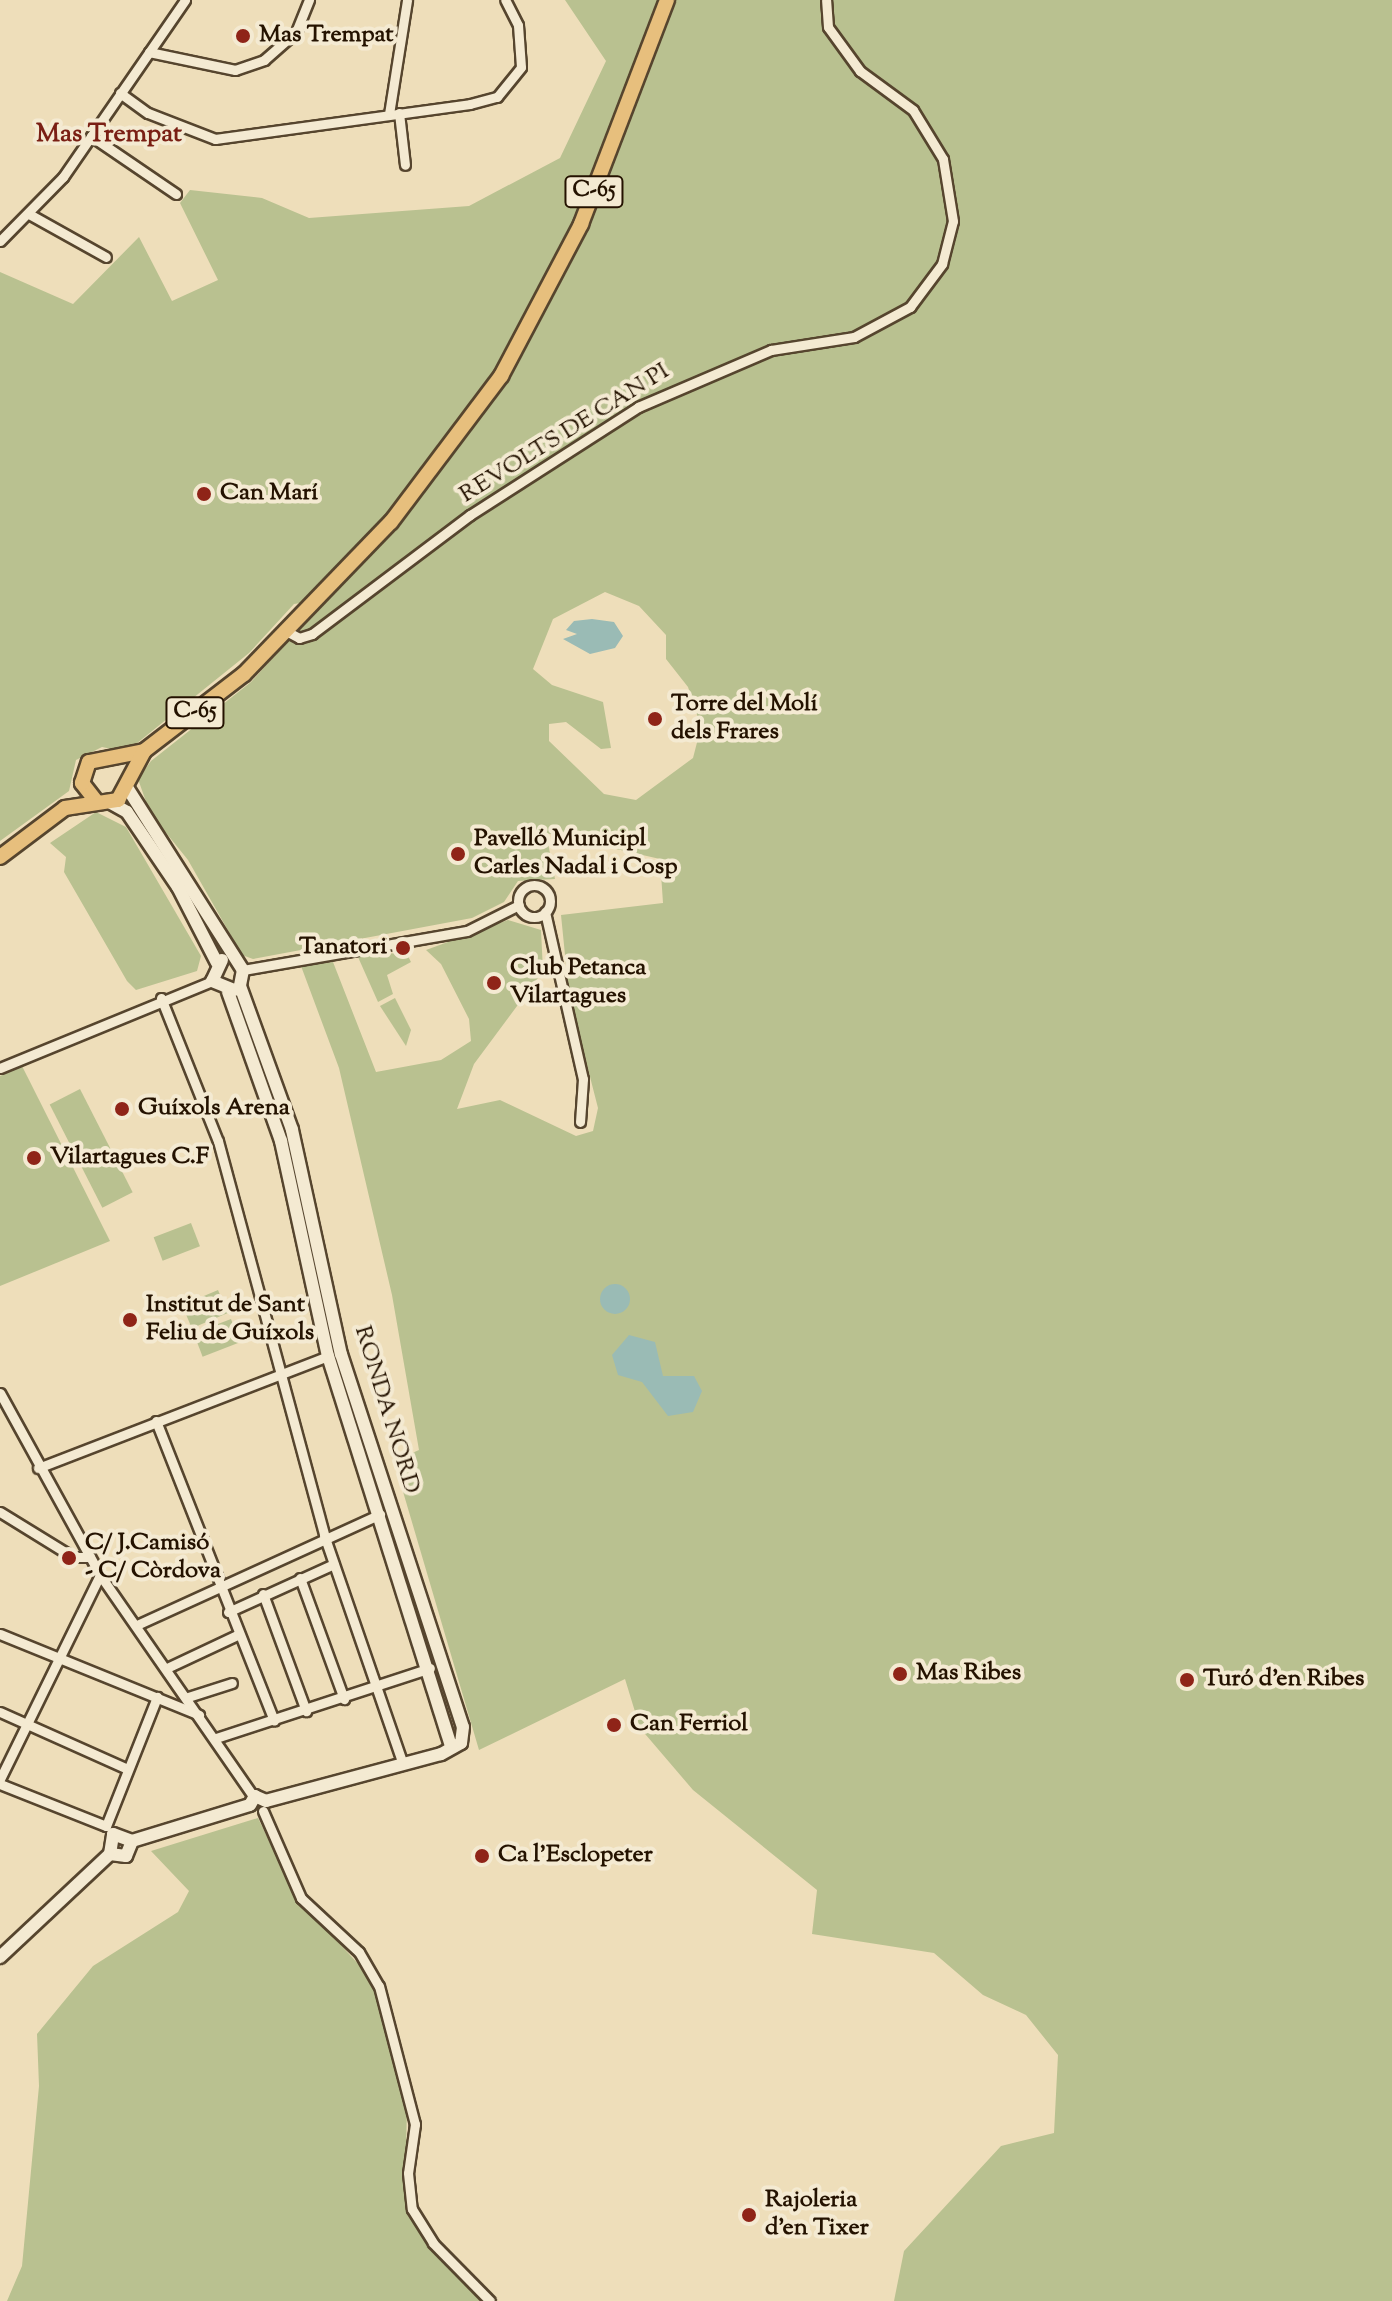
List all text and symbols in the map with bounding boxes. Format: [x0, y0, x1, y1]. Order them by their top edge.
place label: Mas Trempat [259, 22, 394, 50]
marker: Mas Trempat [234, 27, 252, 45]
district label: Mas Trempat [36, 119, 182, 151]
road number: C-65 [564, 174, 624, 210]
street label: REVOLTS DE CAN PI [455, 358, 675, 510]
place label: Can Marí [220, 480, 318, 508]
marker: Can Marí [195, 485, 213, 503]
place label: Torre del Molí dels Frares [671, 691, 818, 747]
road number: C-65 [165, 695, 225, 731]
marker: Torre del Molí dels Frares [646, 710, 664, 728]
place label: Pavelló Municipl Carles Nadal i Cosp [474, 826, 677, 882]
marker: Pavelló Municipl Carles Nadal i Cosp [449, 845, 467, 863]
place label: Tanatori [299, 934, 387, 962]
marker: Tanatori [394, 939, 412, 957]
place label: Club Petanca Vilartagues [510, 955, 646, 1011]
marker: Club Petanca Vilartagues [485, 974, 503, 992]
place label: Guíxols Arena [138, 1095, 290, 1123]
marker: Guíxols Arena [113, 1100, 131, 1118]
place label: Vilartagues C.F [50, 1144, 209, 1172]
marker: Vilartagues C.F [25, 1149, 43, 1167]
place label: Institut de Sant Feliu de Guíxols [146, 1292, 314, 1348]
marker: Institut de Sant Feliu de Guíxols [121, 1311, 139, 1329]
street label: RONDA NORD [347, 1323, 425, 1497]
place label: C/ J.Camisó - C/ Còrdova [85, 1530, 221, 1586]
marker: C/ J.Camisó - C/ Còrdova [60, 1549, 78, 1567]
place label: Mas Ribes [916, 1660, 1021, 1688]
marker: Mas Ribes [891, 1665, 909, 1683]
place label: Turó d'en Ribes [1203, 1666, 1364, 1694]
marker: Turó d'en Ribes [1178, 1671, 1196, 1689]
place label: Can Ferriol [630, 1711, 748, 1739]
marker: Can Ferriol [605, 1716, 623, 1734]
place label: Ca l'Esclopeter [498, 1842, 653, 1870]
marker: Ca l'Esclopeter [473, 1847, 491, 1865]
place label: Rajoleria d'en Tixer [765, 2187, 869, 2243]
marker: Rajoleria d'en Tixer [740, 2206, 758, 2224]

